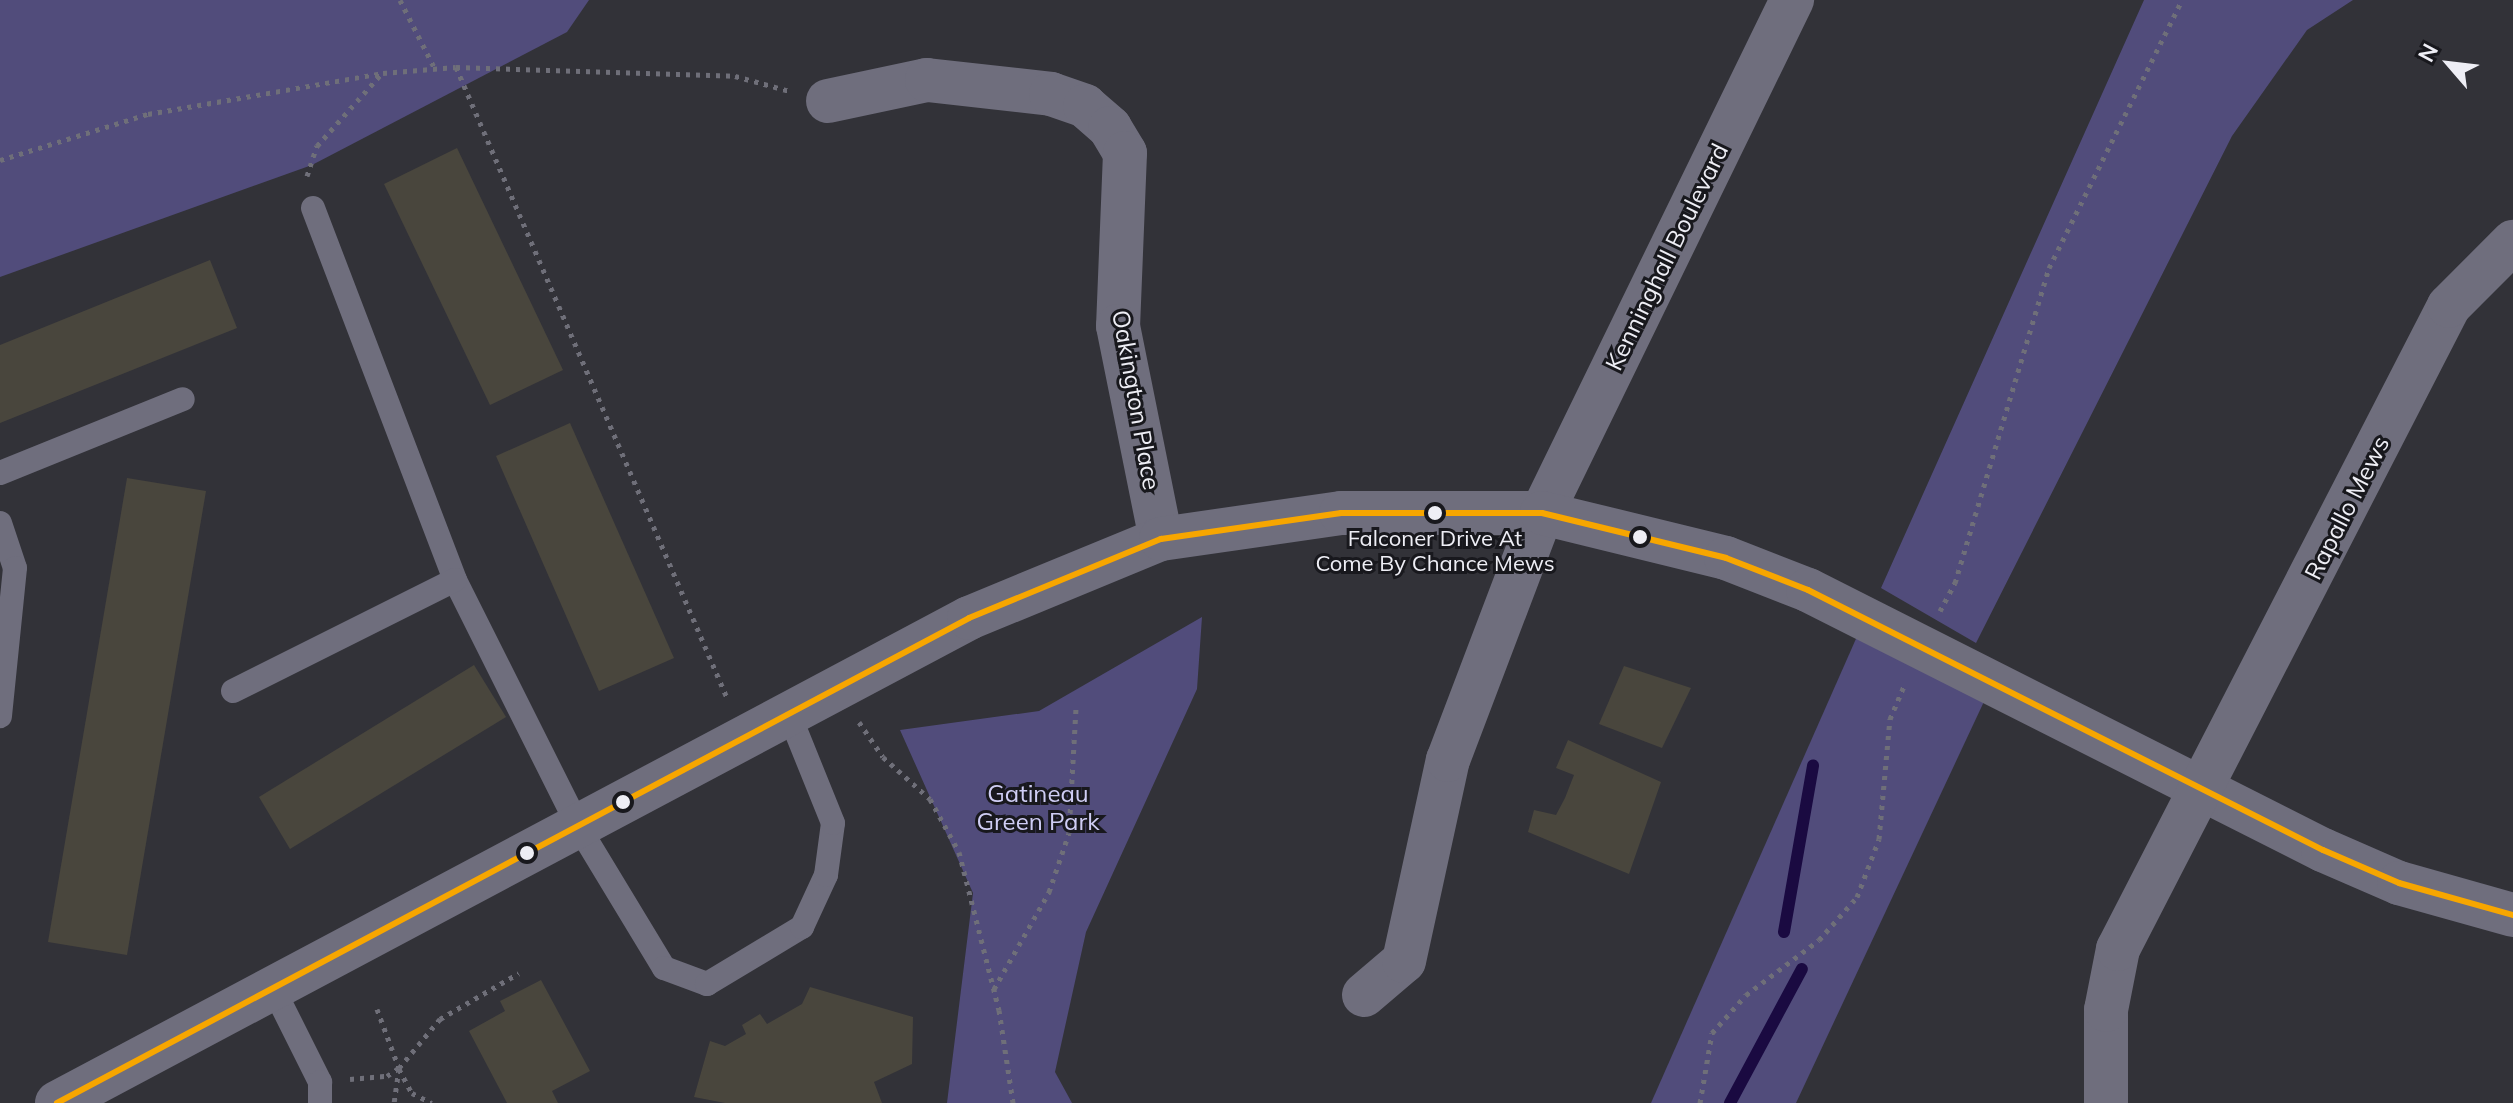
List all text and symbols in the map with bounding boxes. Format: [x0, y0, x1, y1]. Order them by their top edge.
north arrow [2409, 24, 2489, 104]
text: N [2412, 39, 2444, 67]
street label: Kenninghall Boulevard [1600, 139, 1734, 375]
street label: Oakington Place [1106, 308, 1166, 492]
street label: Rapallo Mews [2298, 431, 2396, 585]
marker: Falconer Drive At Come By Chance Mews [1427, 505, 1443, 521]
place label: Falconer Drive At Come By Chance Mews [1315, 525, 1555, 576]
unlabelled marker [1632, 529, 1648, 545]
park label: Gatineau Green Park [976, 780, 1100, 836]
unlabelled marker [615, 794, 631, 810]
unlabelled marker [519, 845, 535, 861]

